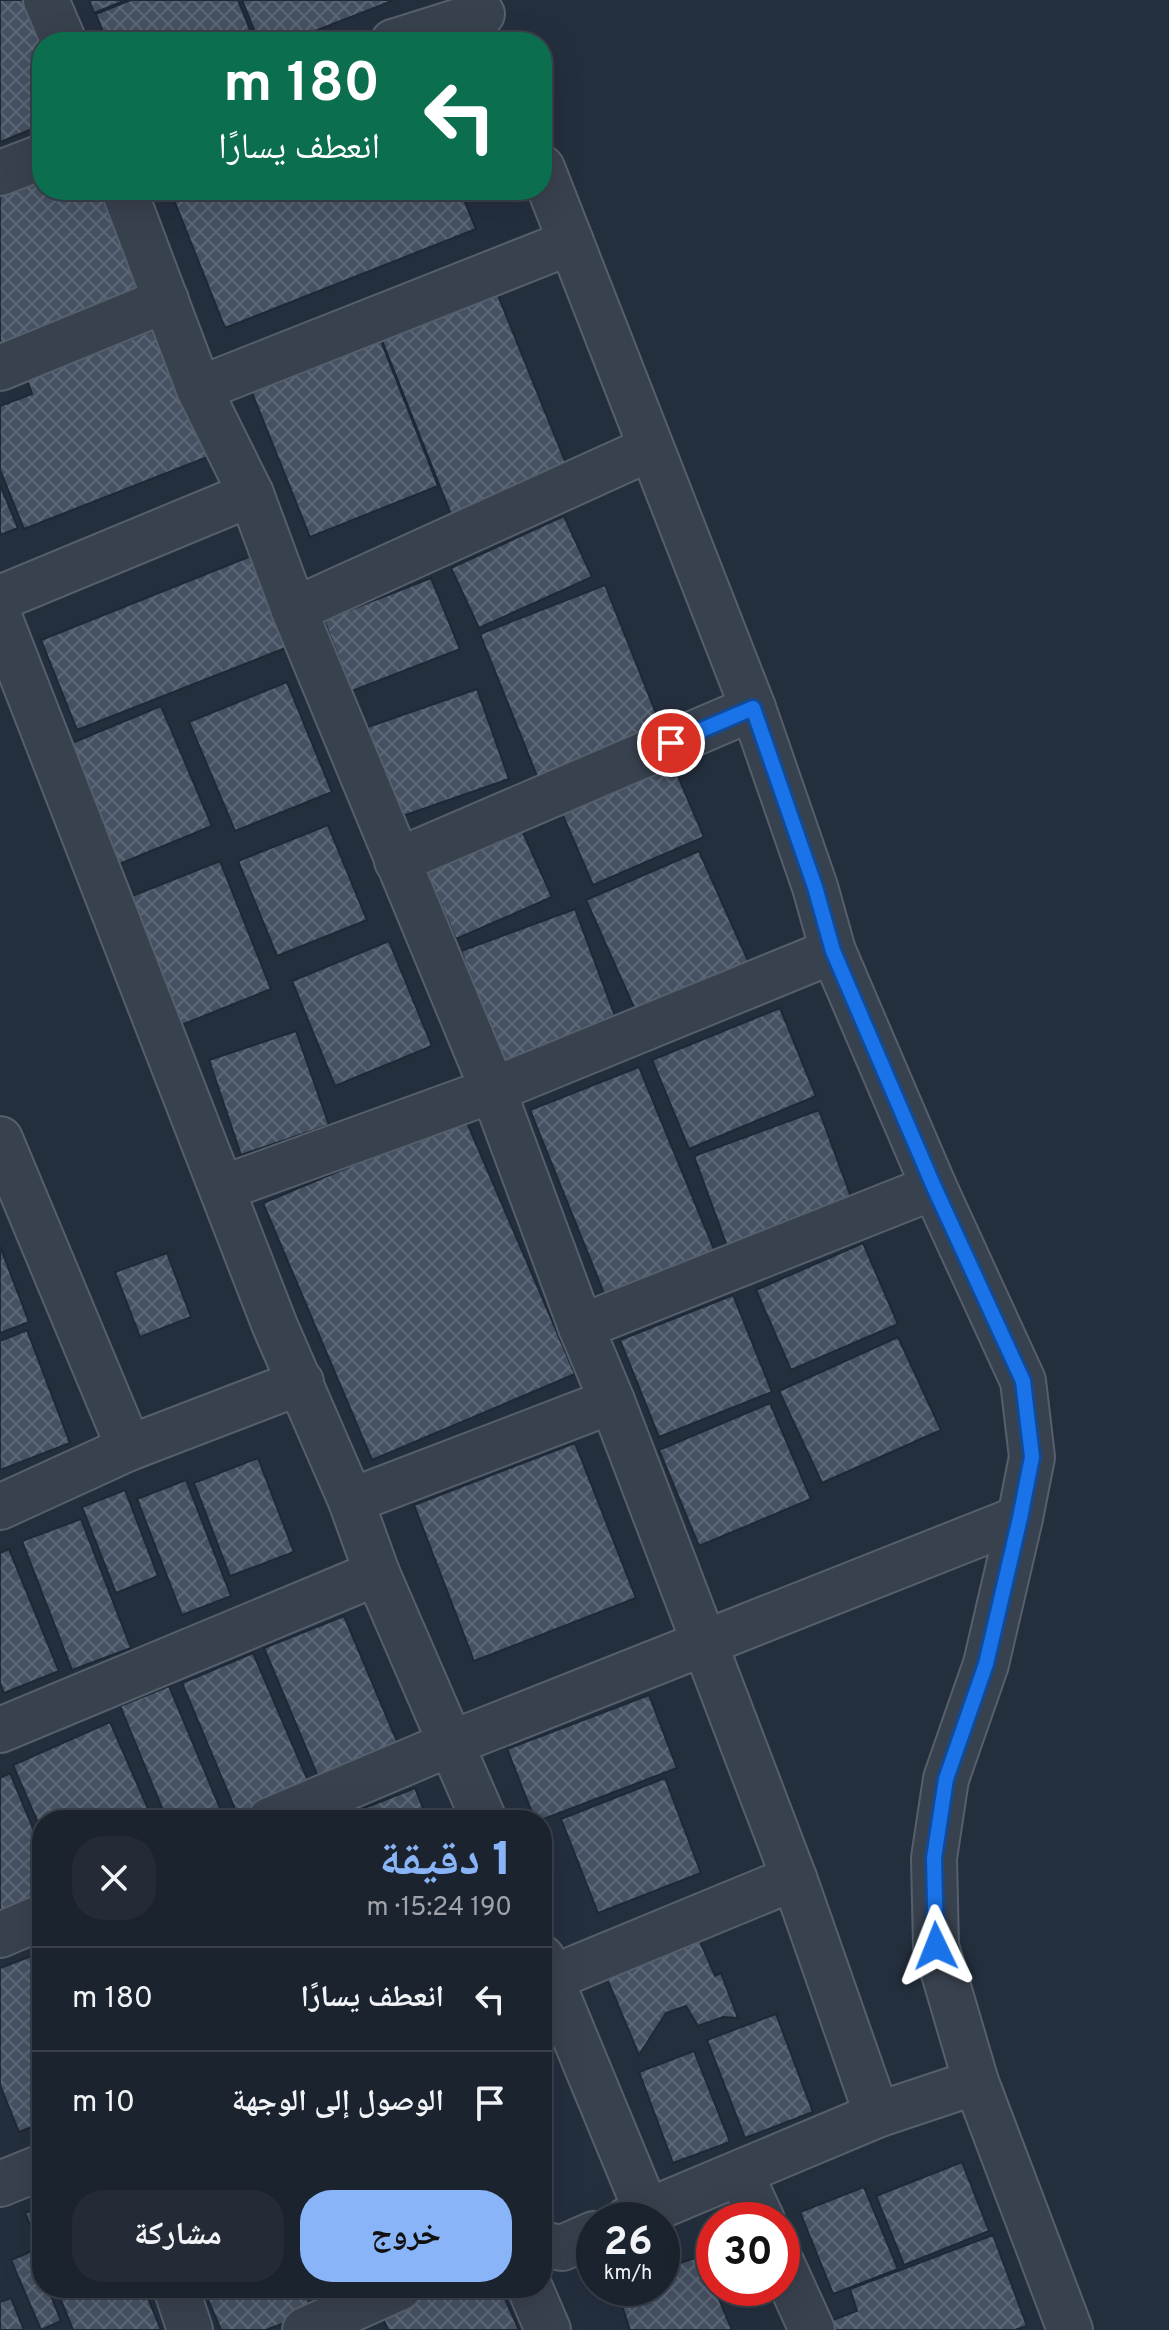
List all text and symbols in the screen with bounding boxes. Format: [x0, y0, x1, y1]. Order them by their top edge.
text: 180 m [223, 51, 380, 121]
icon: left [408, 64, 512, 168]
text: انعطف يسارًا [218, 126, 380, 172]
pin [637, 709, 705, 777]
icon: arrive [649, 721, 693, 765]
text: 1 دقيقة [379, 1832, 512, 1892]
button: close [72, 1836, 156, 1920]
text: 190 m · 15:24 [366, 1892, 512, 1925]
position arrow [894, 1904, 978, 1988]
icon: left [468, 1977, 512, 2021]
text: انعطف يسارًا [300, 1980, 444, 2017]
text: 180 m [72, 1981, 153, 2018]
icon: arrive [468, 2081, 512, 2125]
text: الوصول إلى الوجهة [232, 2084, 444, 2121]
text: 10 m [72, 2085, 135, 2122]
button: مشاركة [72, 2190, 284, 2282]
button: خروج [300, 2190, 512, 2282]
speed limit sign: 30 [696, 2202, 800, 2306]
text: 26 [603, 2219, 653, 2269]
text: km/h [604, 2261, 652, 2287]

